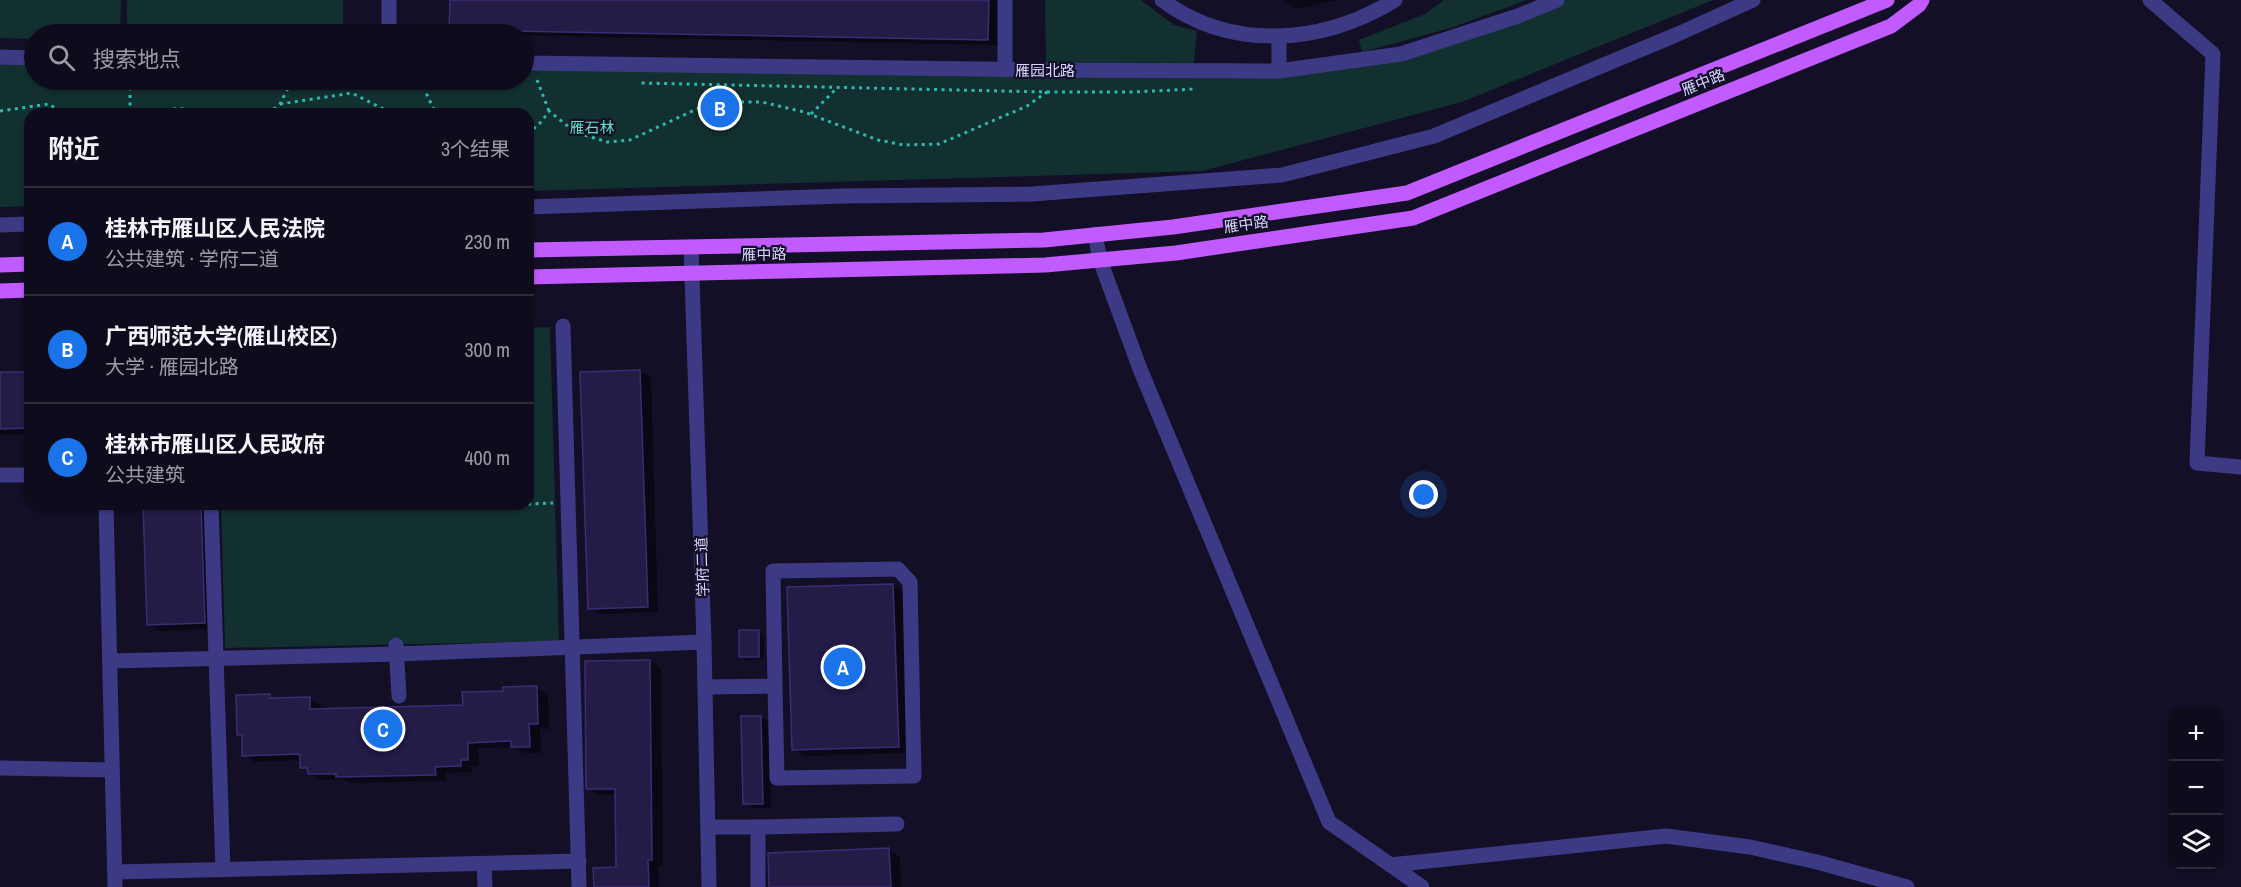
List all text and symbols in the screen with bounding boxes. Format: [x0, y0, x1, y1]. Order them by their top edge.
search box [24, 24, 534, 90]
icon: search [45, 41, 78, 74]
text: 搜索地点 [93, 44, 181, 74]
street label: 雁园北路 [1015, 60, 1075, 81]
street label: 雁中路 [1678, 64, 1728, 100]
pin: B [700, 86, 740, 130]
park label: 雁石林 [569, 117, 615, 138]
text: 附近 [48, 131, 100, 166]
text: 3个结果 [441, 135, 510, 162]
street label: 雁中路 [1222, 210, 1270, 238]
text: 桂林市雁山区人民法院 [105, 213, 325, 243]
text: A [62, 228, 73, 255]
text: 230 m [464, 228, 510, 255]
street label: 雁中路 [741, 243, 787, 265]
text: 公共建筑 · 学府二道 [105, 245, 279, 272]
text: 广西师范大学(雁山校区) [105, 321, 337, 351]
text: B [62, 336, 73, 363]
text: 300 m [464, 336, 510, 363]
text: 大学 · 雁园北路 [105, 353, 239, 380]
text: 桂林市雁山区人民政府 [105, 429, 325, 459]
text: C [62, 444, 73, 471]
text: 400 m [464, 444, 510, 471]
text: 公共建筑 [105, 461, 185, 488]
your location [1409, 480, 1438, 509]
street label: 学府二道 [690, 537, 714, 597]
pin: A [824, 644, 862, 690]
pin: C [364, 706, 403, 752]
map controls [2169, 707, 2223, 869]
button: + [2169, 707, 2223, 761]
button: − [2169, 761, 2223, 815]
button: layers [2169, 815, 2223, 869]

